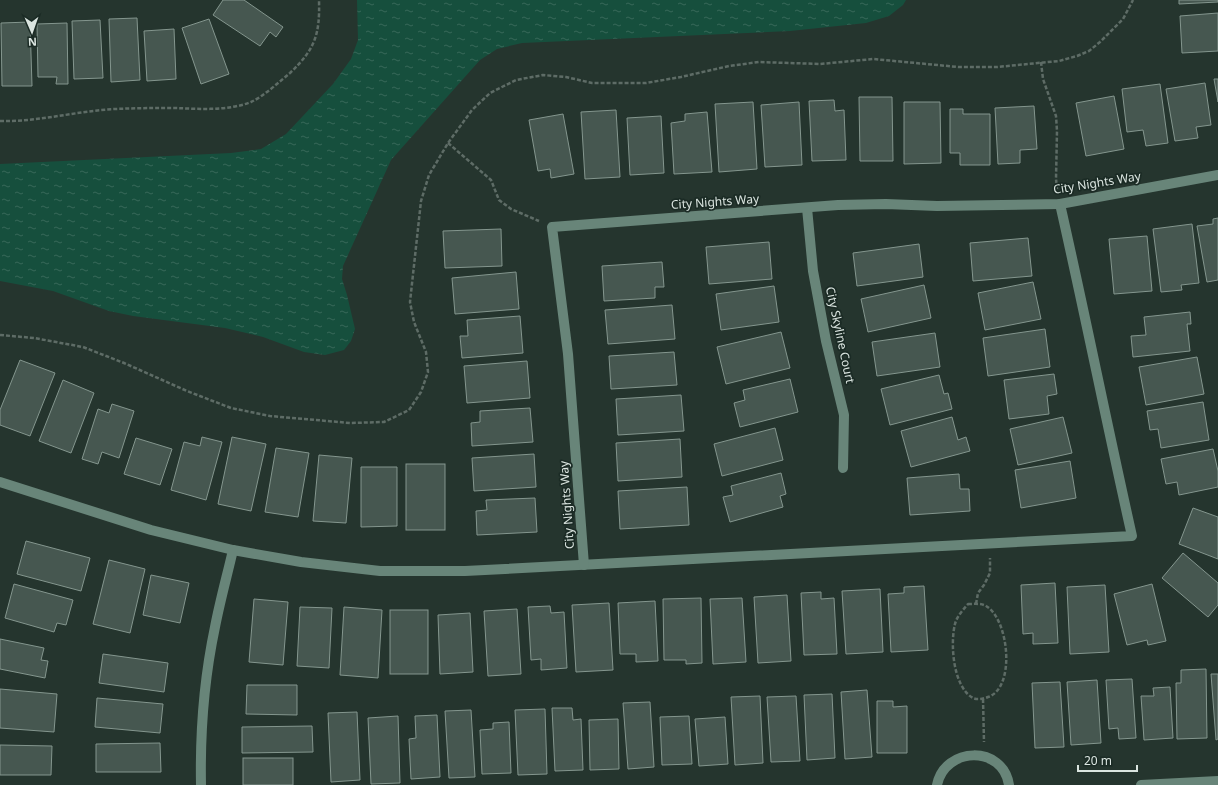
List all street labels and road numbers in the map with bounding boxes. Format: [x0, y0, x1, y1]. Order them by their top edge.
street label: City Nights Way [1052, 167, 1143, 198]
street label: City Nights Way [670, 190, 760, 213]
street label: City Skyline Court [822, 285, 859, 385]
street label: City Nights Way [555, 460, 578, 550]

